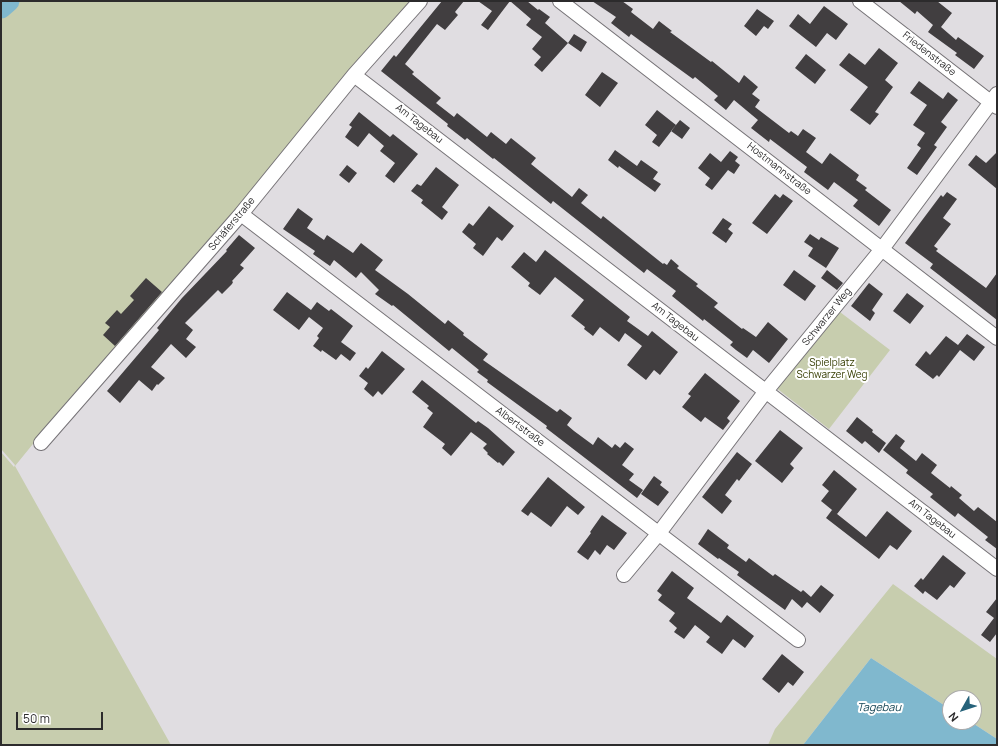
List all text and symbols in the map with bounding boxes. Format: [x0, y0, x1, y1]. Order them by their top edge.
street label: Friedenstraße [900, 29, 958, 79]
street label: Am Tagebau [393, 102, 445, 146]
street label: Hostmannstraße [745, 140, 813, 198]
street label: Schäferstraße [206, 195, 258, 253]
street label: Schwarzer Weg [800, 286, 854, 348]
street label: Am Tagebau [649, 300, 701, 344]
park label: Spielplatz Schwarzer Weg [796, 357, 868, 380]
street label: Albertstraße [493, 405, 547, 449]
street label: Am Tagebau [906, 497, 958, 541]
north arrow [942, 690, 982, 730]
water label: Tagebau [857, 701, 901, 715]
scale bar [18, 704, 105, 730]
text: N [945, 709, 961, 725]
text: 50 m [23, 710, 50, 727]

